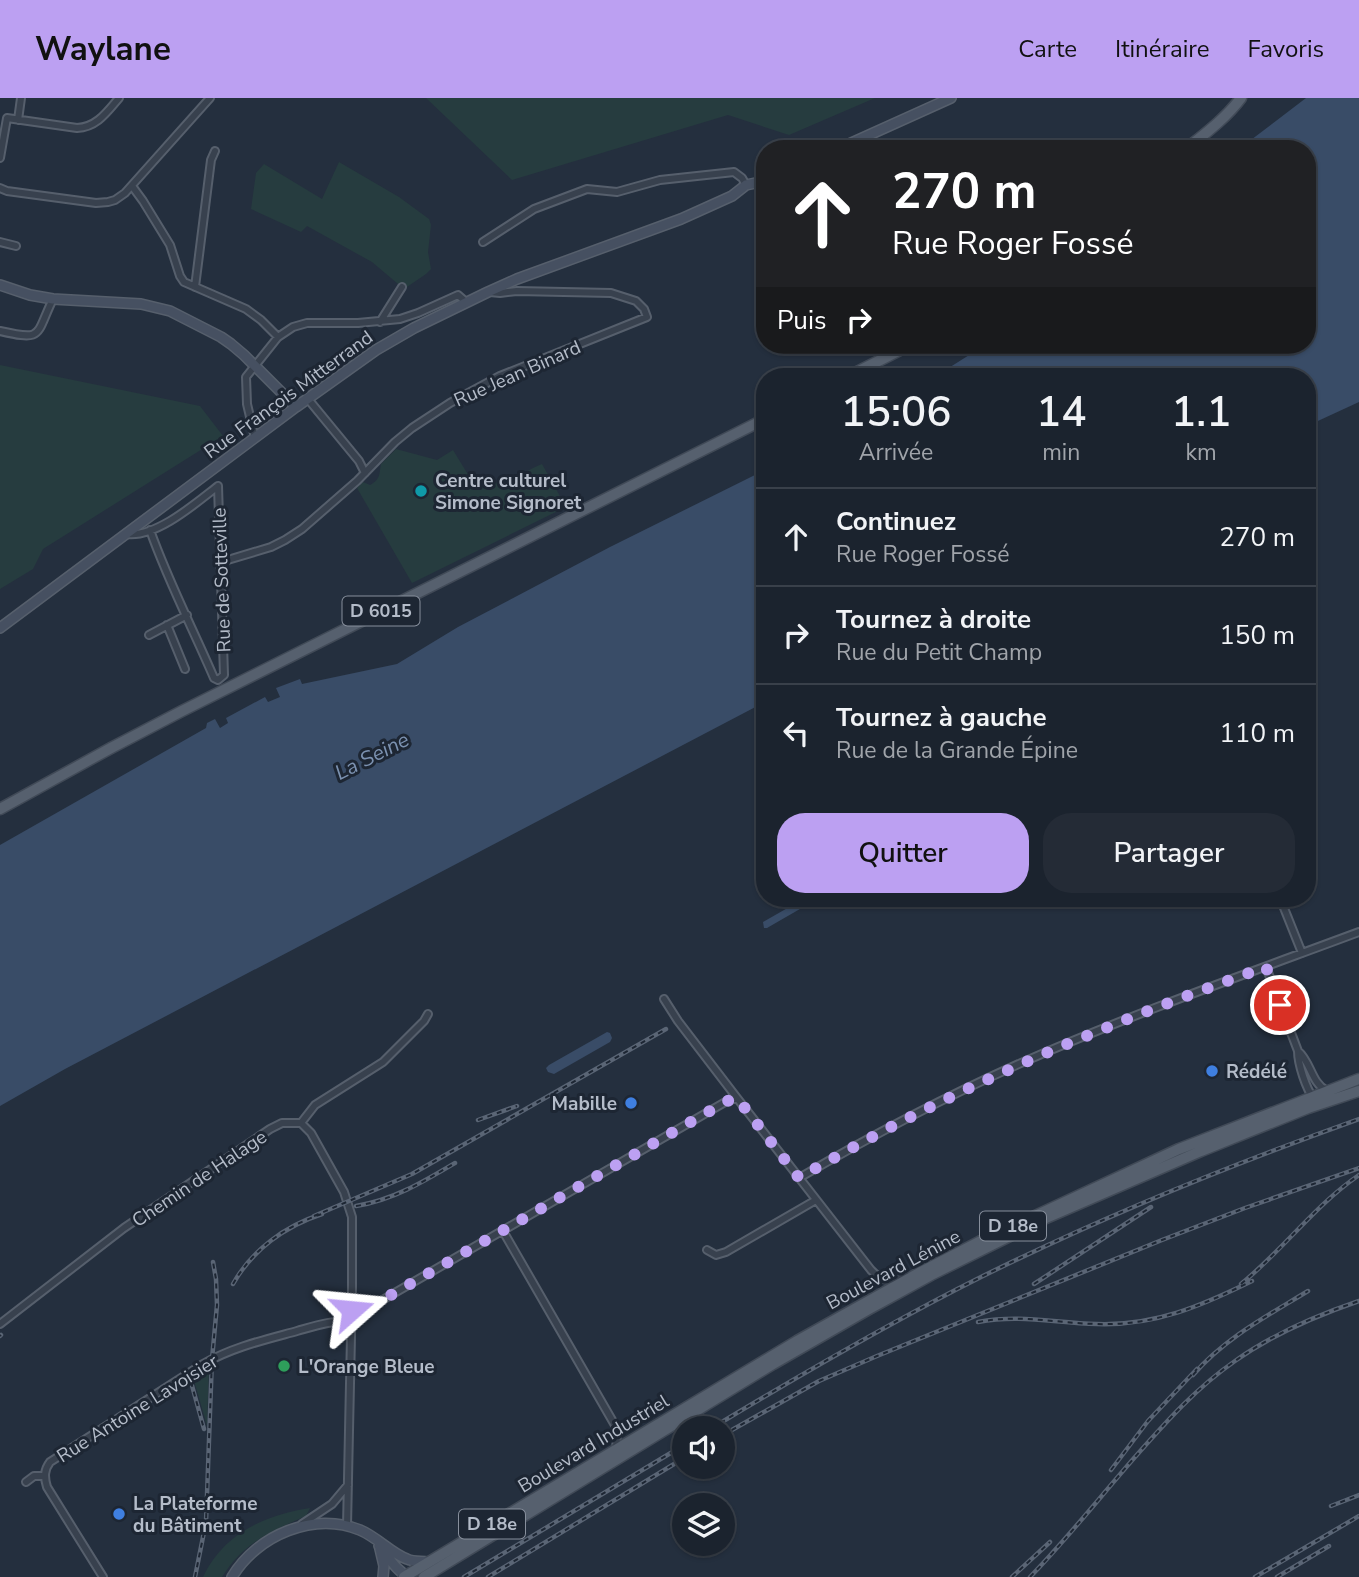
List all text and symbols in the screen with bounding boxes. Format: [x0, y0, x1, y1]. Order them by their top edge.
text: Waylane [35, 27, 171, 72]
text: Carte [1018, 33, 1077, 65]
text: Itinéraire [1115, 33, 1209, 65]
text: Favoris [1247, 33, 1324, 65]
text: 270 m [892, 158, 1036, 225]
icon: ahead [777, 168, 868, 259]
text: Rue Roger Fossé [892, 222, 1133, 265]
icon: right [840, 301, 878, 339]
text: Puis [777, 303, 826, 338]
street label: Rue François Mitterrand [199, 325, 378, 465]
street label: Rue Jean Binard [450, 334, 585, 413]
text: 15:06 [841, 384, 951, 441]
text: 14 [1036, 384, 1086, 441]
text: 1.1 [1171, 384, 1231, 441]
text: Arrivée [859, 437, 933, 468]
text: min [1042, 437, 1080, 468]
text: km [1186, 437, 1217, 468]
place label: Centre culturel Simone Signoret [435, 468, 582, 516]
marker: Centre culturel Simone Signoret [413, 483, 429, 499]
text: Continuez [836, 504, 956, 539]
street label: Rue de Sotteville [206, 507, 238, 653]
icon: ahead [777, 518, 815, 556]
text: 270 m [1219, 520, 1295, 555]
text: Rue Roger Fossé [836, 539, 1010, 570]
road number: D 6015 [342, 597, 420, 626]
text: Tournez à droite [836, 602, 1031, 637]
icon: right [777, 616, 815, 654]
text: 150 m [1219, 618, 1295, 653]
text: Rue du Petit Champ [836, 637, 1042, 668]
text: Tournez à gauche [836, 700, 1047, 735]
icon: left [777, 714, 815, 752]
text: 110 m [1219, 716, 1295, 751]
water label: La Seine [330, 725, 414, 787]
text: Rue de la Grande Épine [836, 735, 1078, 766]
button: Quitter [777, 813, 1029, 893]
button: Partager [1043, 813, 1295, 893]
pin [1250, 975, 1310, 1035]
icon: arrive [1261, 986, 1299, 1024]
place label: Rédélé [1226, 1059, 1287, 1085]
marker: Rédélé [1204, 1063, 1220, 1079]
place label: Mabille [552, 1091, 617, 1117]
marker: Mabille [623, 1095, 639, 1111]
street label: Chemin de Halage [127, 1124, 272, 1234]
road number: D 18e [980, 1212, 1046, 1240]
street label: Boulevard Lénine [822, 1224, 965, 1316]
position arrow [315, 1273, 389, 1347]
street label: Rue Antoine Lavoisier [52, 1349, 223, 1469]
place label: L'Orange Bleue [298, 1354, 435, 1380]
marker: L'Orange Bleue [276, 1358, 292, 1374]
street label: Boulevard Industriel [513, 1388, 674, 1499]
map controls [672, 1416, 735, 1556]
button: sound [672, 1416, 735, 1479]
place label: La Plateforme du Bâtiment [133, 1491, 258, 1539]
button: layers [672, 1493, 735, 1556]
marker: La Plateforme du Bâtiment [111, 1506, 127, 1522]
road number: D 18e [459, 1510, 525, 1539]

